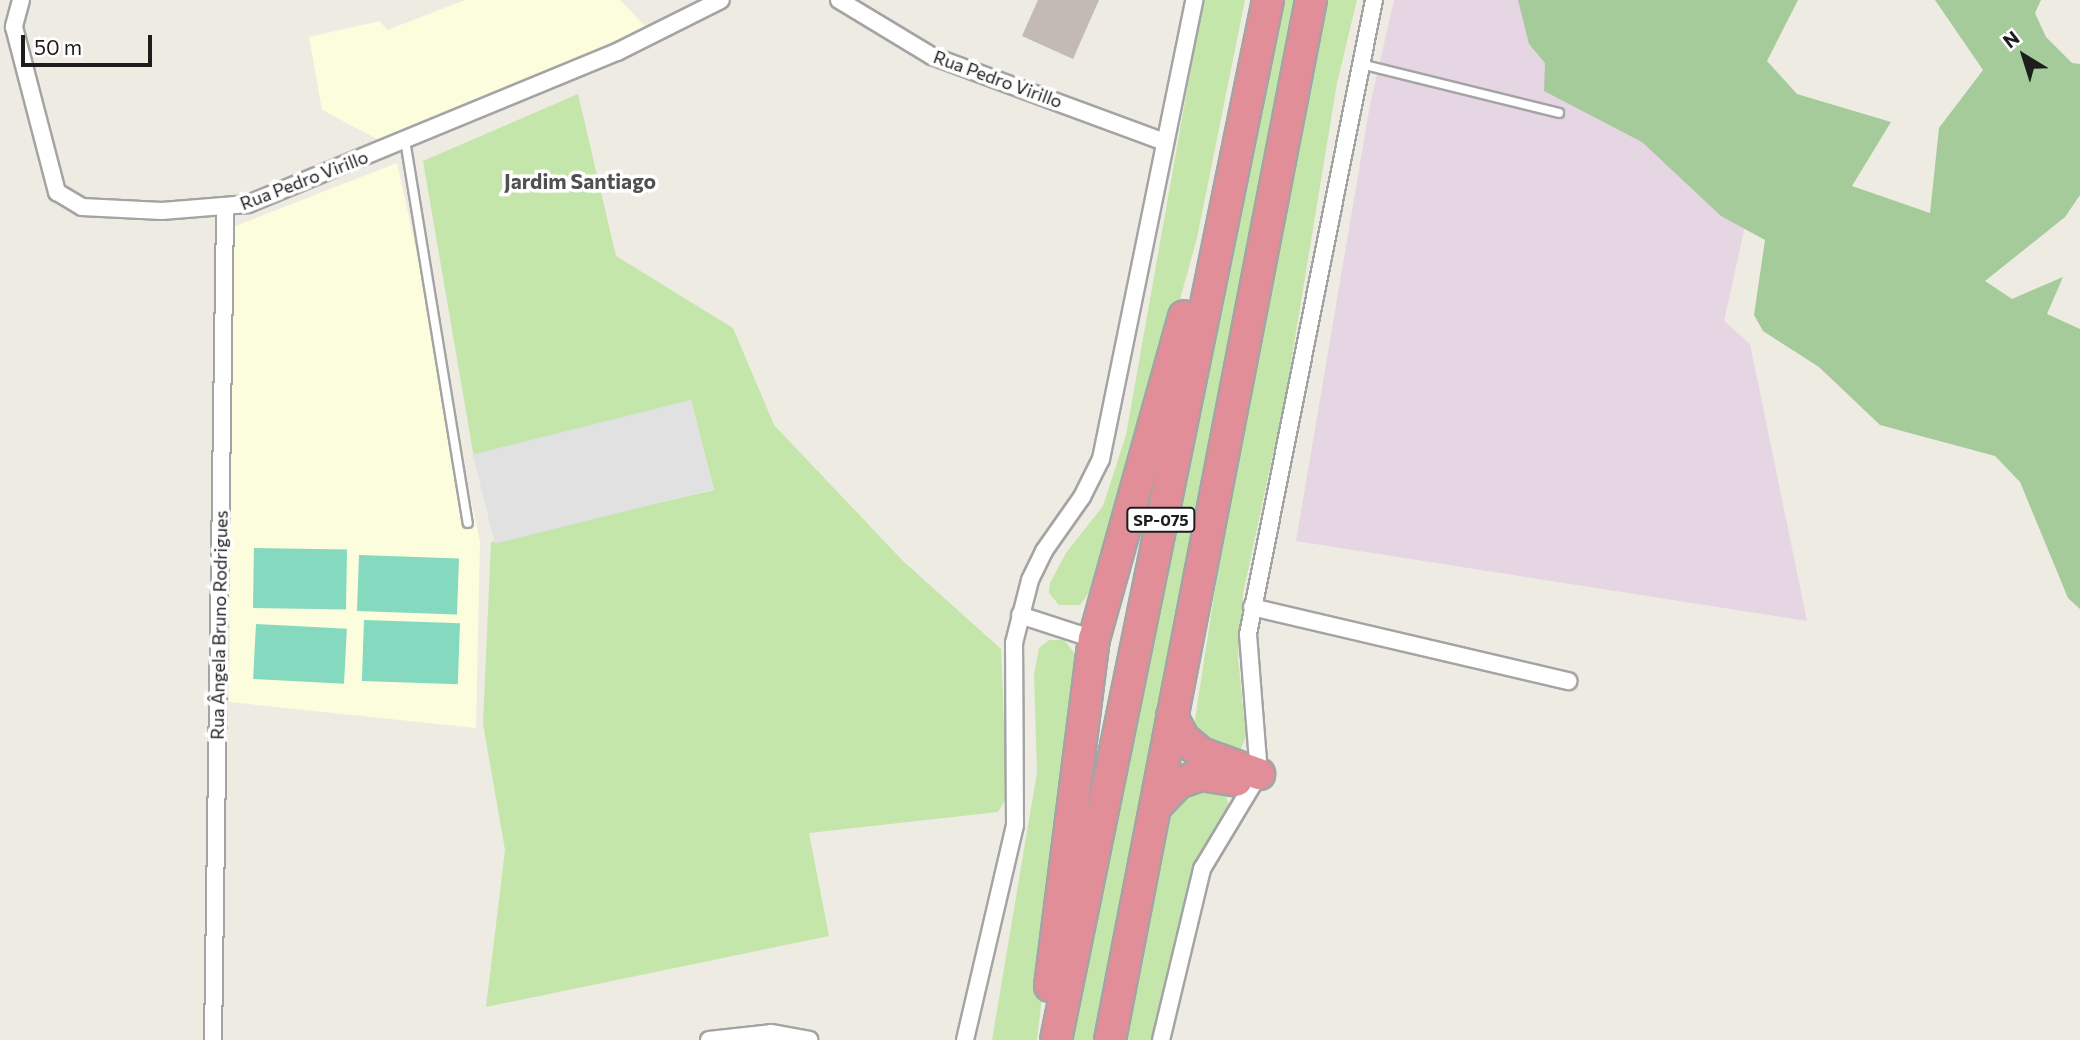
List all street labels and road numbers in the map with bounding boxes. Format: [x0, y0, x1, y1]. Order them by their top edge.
street label: Rua Pedro Virillo [931, 46, 1065, 112]
street label: Rua Pedro Virillo [237, 146, 371, 214]
road number: SP-075 [1126, 508, 1196, 533]
street label: Rua Ângela Bruno Rodrigues [206, 510, 232, 740]

